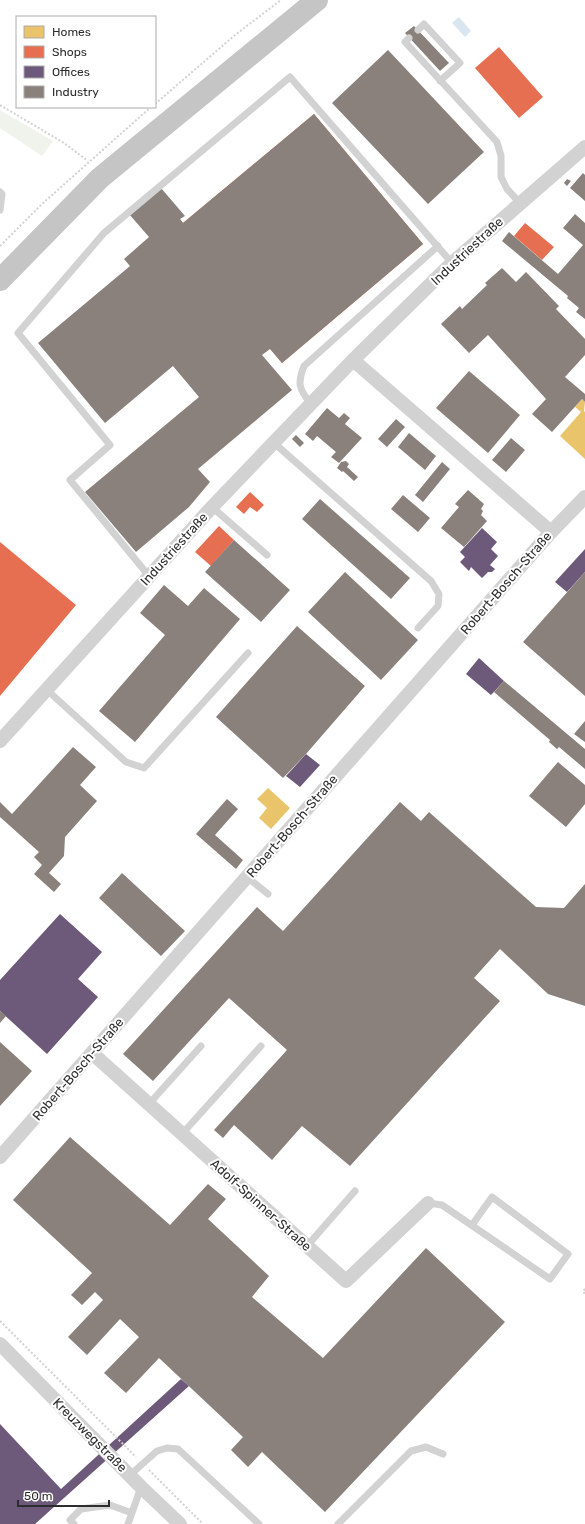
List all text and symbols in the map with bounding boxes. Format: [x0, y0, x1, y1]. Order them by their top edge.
legend [16, 16, 156, 108]
text: Homes [52, 25, 91, 39]
text: Shops [52, 45, 87, 59]
text: Offices [52, 65, 90, 79]
text: Industry [52, 85, 99, 99]
street label: Industriestraße [428, 214, 506, 288]
street label: Industriestraße [137, 510, 211, 588]
street label: Robert-Bosch-Straße [457, 529, 555, 637]
street label: Robert-Bosch-Straße [243, 772, 341, 880]
street label: Robert-Bosch-Straße [29, 1015, 127, 1123]
street label: Adolf-Spinner-Straße [208, 1156, 314, 1254]
street label: Kreuzwegstraße [49, 1395, 130, 1476]
scale bar [18, 1482, 109, 1508]
text: 50 m [24, 1489, 52, 1503]

